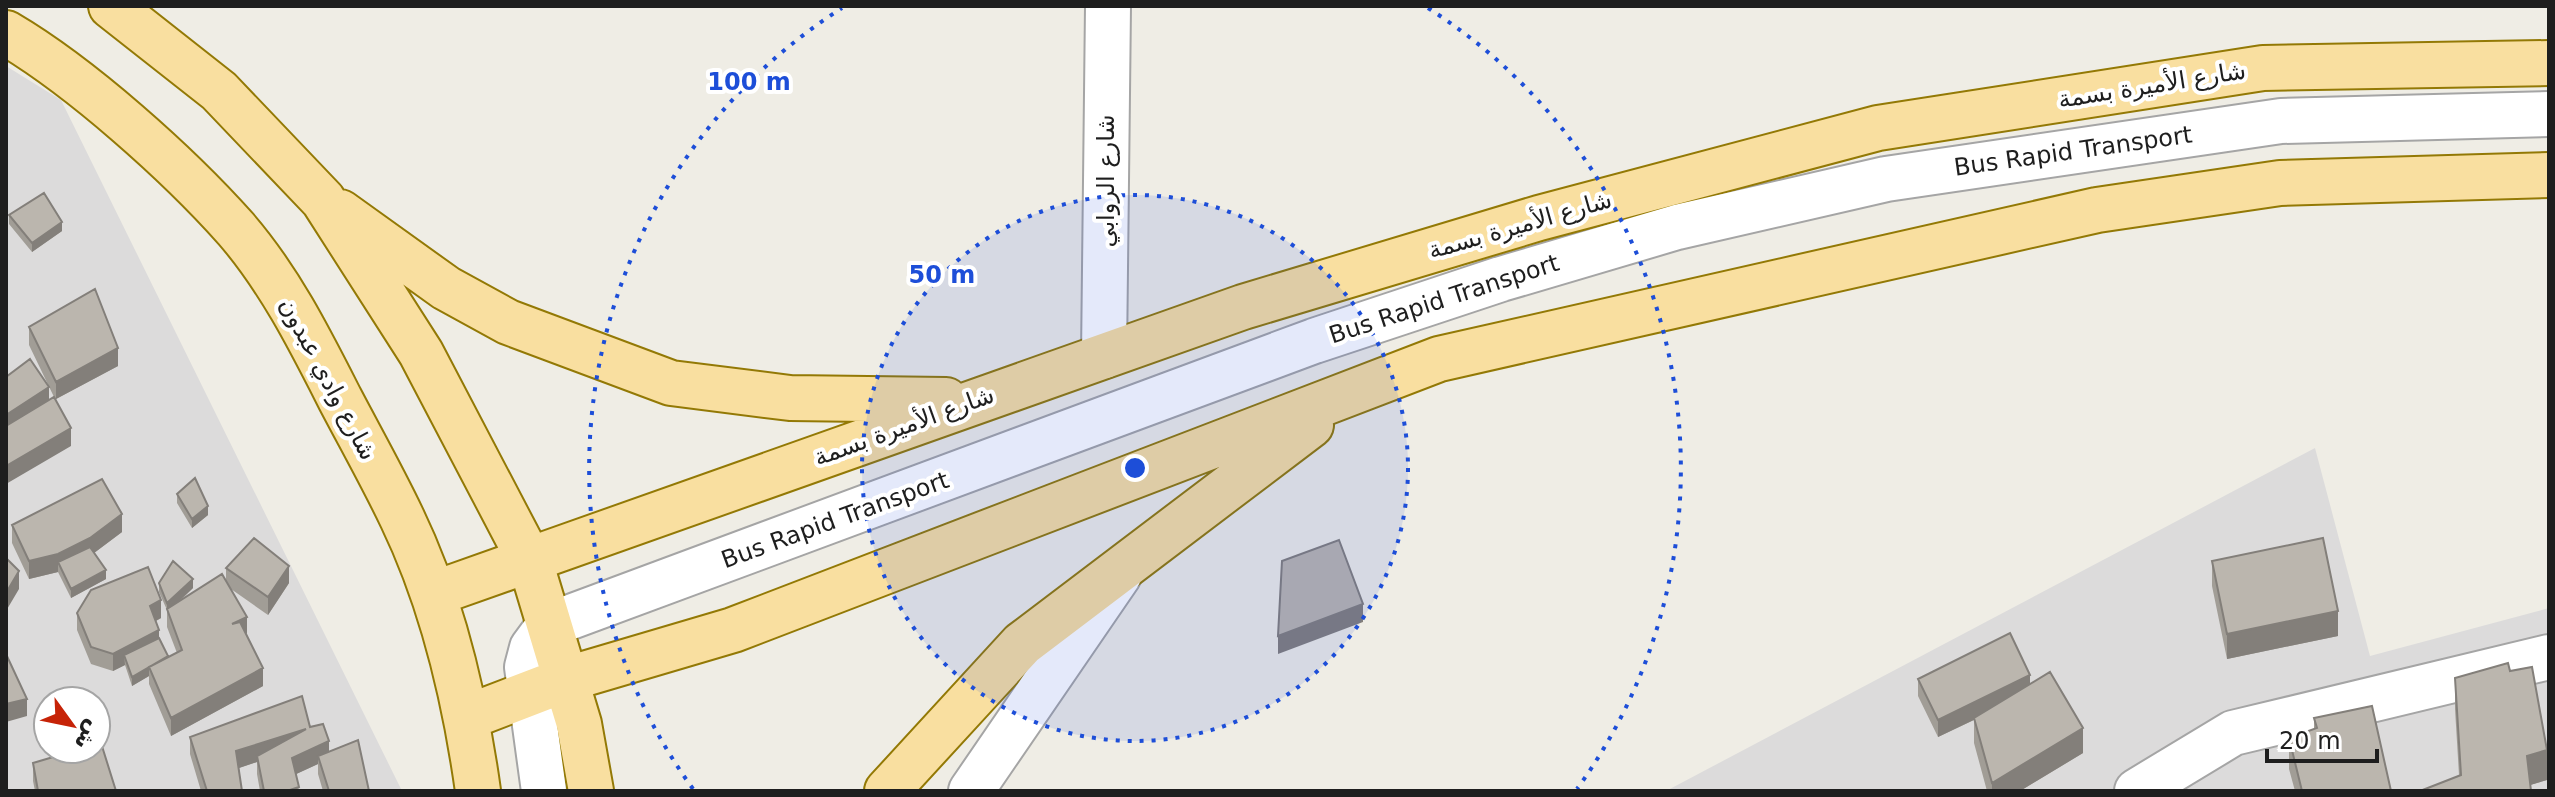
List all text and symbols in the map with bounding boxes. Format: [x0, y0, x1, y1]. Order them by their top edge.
street label: شارع الأميرة بسمة [2056, 55, 2248, 114]
text: 100 m [707, 68, 791, 96]
street label: شارع الروابي [1092, 114, 1120, 248]
street label: Bus Rapid Transport [1952, 120, 2194, 182]
street label: شارع الأميرة بسمة [1425, 184, 1615, 265]
street label: Bus Rapid Transport [1326, 249, 1562, 349]
text: 50 m [909, 261, 975, 289]
street label: شارع وادي عبدون [273, 293, 383, 465]
street label: شارع الأميرة بسمة [810, 379, 998, 472]
centre of rings [1121, 454, 1149, 482]
street label: Bus Rapid Transport [717, 466, 953, 574]
north arrow [32, 685, 112, 765]
scale bar [2267, 713, 2377, 763]
text: ش [70, 716, 107, 755]
text: 20 m [2279, 727, 2341, 755]

